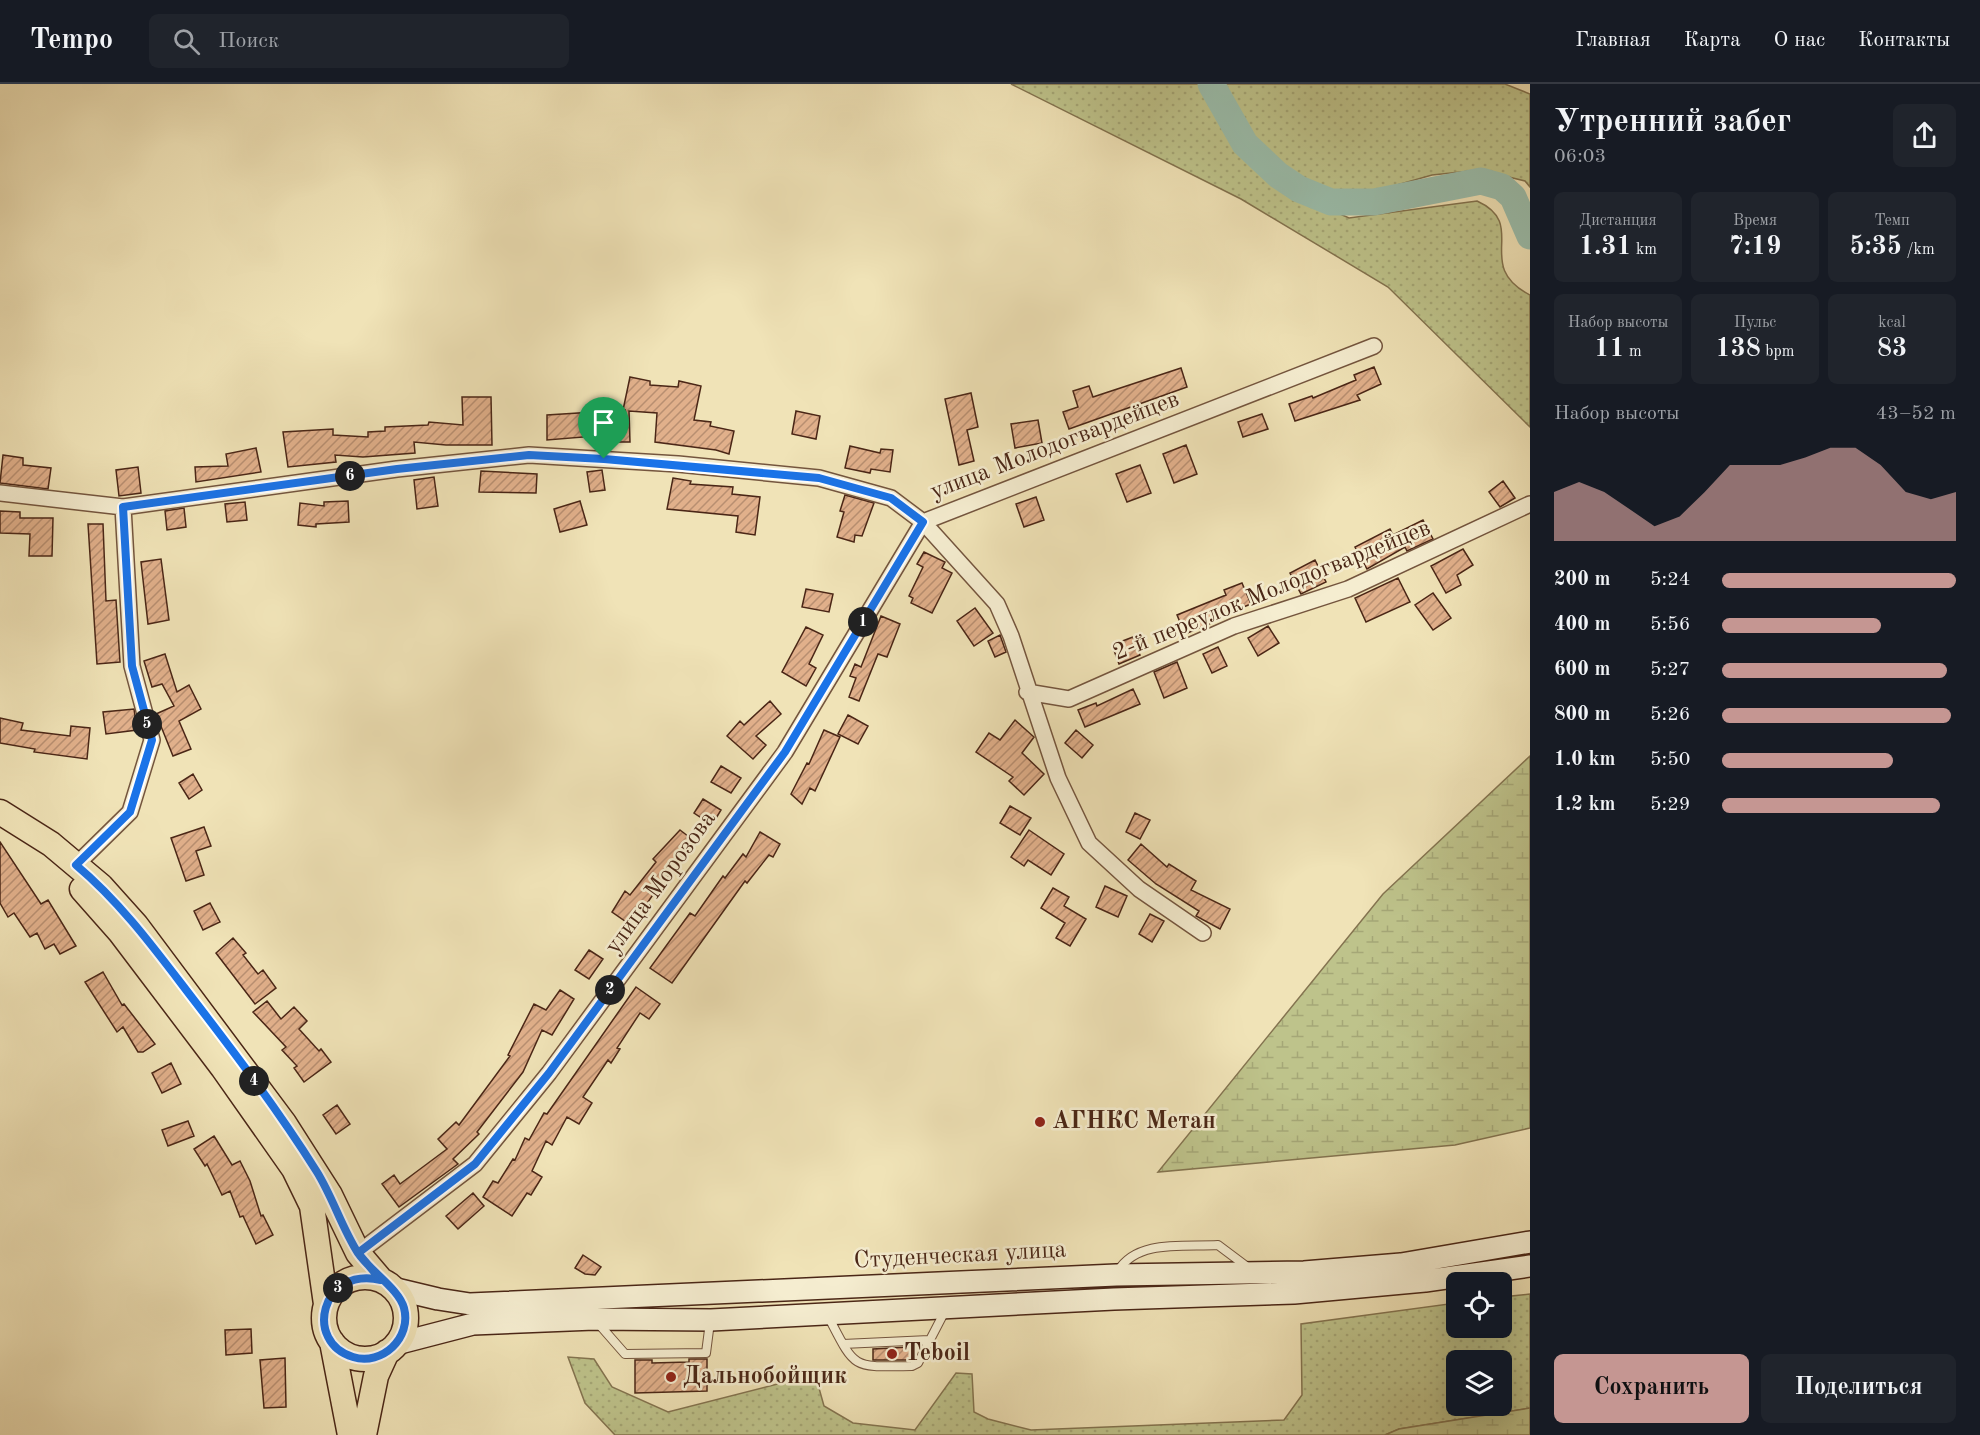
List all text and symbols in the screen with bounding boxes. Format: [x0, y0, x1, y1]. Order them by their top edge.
search box [149, 14, 569, 68]
icon: search [170, 25, 203, 58]
text: Tempo [30, 27, 113, 55]
text: Поиск [218, 30, 279, 52]
text: Главная [1575, 30, 1651, 51]
text: Карта [1684, 30, 1741, 51]
text: О нас [1774, 30, 1825, 51]
text: Контакты [1858, 30, 1950, 51]
button: share [1893, 104, 1956, 167]
text: Утренний забег [1554, 106, 1791, 139]
text: 06:03 [1554, 147, 1606, 167]
text: Дистанция [1579, 213, 1657, 229]
text: Время [1733, 213, 1777, 229]
text: Темп [1874, 213, 1910, 229]
text: 1.31 [1579, 234, 1632, 260]
text: 7:19 [1729, 234, 1781, 260]
text: 5:35 [1849, 234, 1902, 260]
text: km [1632, 242, 1657, 258]
text: /km [1902, 242, 1935, 258]
text: Набор высоты [1568, 315, 1668, 331]
text: Пульс [1734, 315, 1776, 331]
text: kcal [1878, 315, 1906, 331]
text: 11 [1594, 336, 1624, 362]
text: 138 [1716, 336, 1761, 362]
text: 83 [1877, 336, 1907, 362]
text: m [1624, 344, 1642, 360]
text: bpm [1761, 344, 1794, 360]
street label: улица Молодогвардейцев [927, 387, 1183, 505]
pin [578, 397, 629, 459]
text: Набор высоты [1554, 404, 1680, 424]
text: 43–52 m [1876, 404, 1956, 424]
icon: arrive [587, 406, 620, 439]
pin: 6 [335, 461, 365, 491]
text: 6 [345, 468, 355, 484]
street label: 2-й переулок Молодогвардейцев [1110, 516, 1434, 666]
text: 200 m [1554, 570, 1610, 590]
text: 5:24 [1650, 570, 1690, 590]
pin: 1 [848, 607, 878, 637]
text: 1 [858, 614, 868, 630]
text: 400 m [1554, 615, 1610, 635]
text: 5:56 [1650, 615, 1690, 635]
text: 600 m [1554, 660, 1610, 680]
text: 5:27 [1650, 660, 1690, 680]
text: 800 m [1554, 705, 1610, 725]
text: 5:26 [1650, 705, 1690, 725]
pin: 5 [132, 709, 162, 739]
text: 5 [142, 716, 152, 732]
text: 1.0 km [1554, 750, 1616, 770]
text: 5:50 [1650, 750, 1690, 770]
text: 1.2 km [1554, 795, 1616, 815]
text: 5:29 [1650, 795, 1690, 815]
street label: улица Морозова [601, 807, 721, 959]
pin: 2 [595, 975, 625, 1005]
text: 2 [605, 982, 615, 998]
pin: 4 [239, 1066, 269, 1096]
text: 4 [249, 1073, 259, 1089]
place label: АГНКС Метан [1052, 1110, 1216, 1134]
marker: АГНКС Метан [1033, 1115, 1047, 1129]
street label: Студенческая улица [853, 1238, 1067, 1274]
map controls [1446, 1272, 1512, 1416]
button: locate [1446, 1272, 1512, 1338]
pin: 3 [323, 1273, 353, 1303]
text: 3 [333, 1280, 343, 1296]
place label: Teboil [904, 1342, 970, 1366]
marker: Teboil [885, 1347, 899, 1361]
button: layers [1446, 1350, 1512, 1416]
button: Сохранить [1554, 1354, 1749, 1423]
button: Поделиться [1761, 1354, 1956, 1423]
place label: Дальнобойщик [683, 1365, 847, 1389]
marker: Дальнобойщик [664, 1370, 678, 1384]

